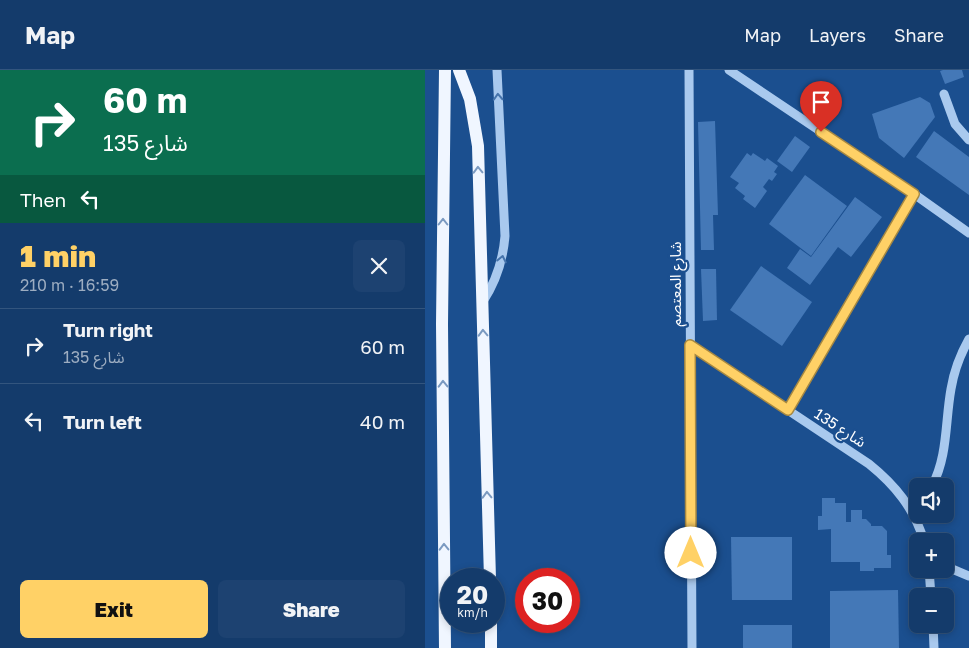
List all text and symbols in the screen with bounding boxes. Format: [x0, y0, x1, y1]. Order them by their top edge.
text: Map [25, 20, 75, 49]
text: Map [744, 24, 781, 46]
text: Layers [809, 24, 866, 46]
text: Share [894, 24, 944, 46]
text: 60 m [103, 79, 187, 121]
pin [800, 81, 842, 132]
icon: arrive [807, 88, 835, 116]
icon: right [20, 90, 85, 155]
one-way arrow [493, 92, 504, 100]
text: شارع 135 [103, 129, 188, 156]
one-way arrow [473, 166, 484, 174]
icon: left [76, 185, 104, 213]
text: Then [20, 188, 66, 211]
one-way arrow [438, 218, 448, 226]
text: 1 min [20, 238, 96, 274]
button: close [353, 240, 405, 292]
street label: شارع المعتصم [666, 241, 688, 327]
one-way arrow [496, 254, 507, 263]
text: 210 m · 16:59 [20, 275, 119, 295]
text: Turn right [63, 318, 153, 341]
one-way arrow [478, 328, 488, 336]
icon: right [20, 332, 48, 360]
text: 60 m [360, 335, 405, 358]
text: شارع 135 [63, 347, 125, 367]
one-way arrow [437, 380, 448, 388]
street label: شارع 135 [809, 404, 870, 454]
icon: left [20, 407, 48, 435]
text: Turn left [63, 410, 142, 433]
text: 40 m [360, 410, 405, 433]
map controls [909, 478, 954, 633]
button: sound [909, 478, 954, 523]
one-way arrow [482, 491, 493, 499]
position arrow [664, 526, 716, 578]
button: + [909, 533, 954, 578]
one-way arrow [439, 543, 449, 550]
speed limit sign: 30 [515, 568, 580, 633]
text: 20 [457, 579, 488, 610]
button: Exit [20, 580, 208, 638]
button: Share [218, 580, 405, 638]
button: − [909, 588, 954, 633]
text: km/h [457, 605, 488, 620]

